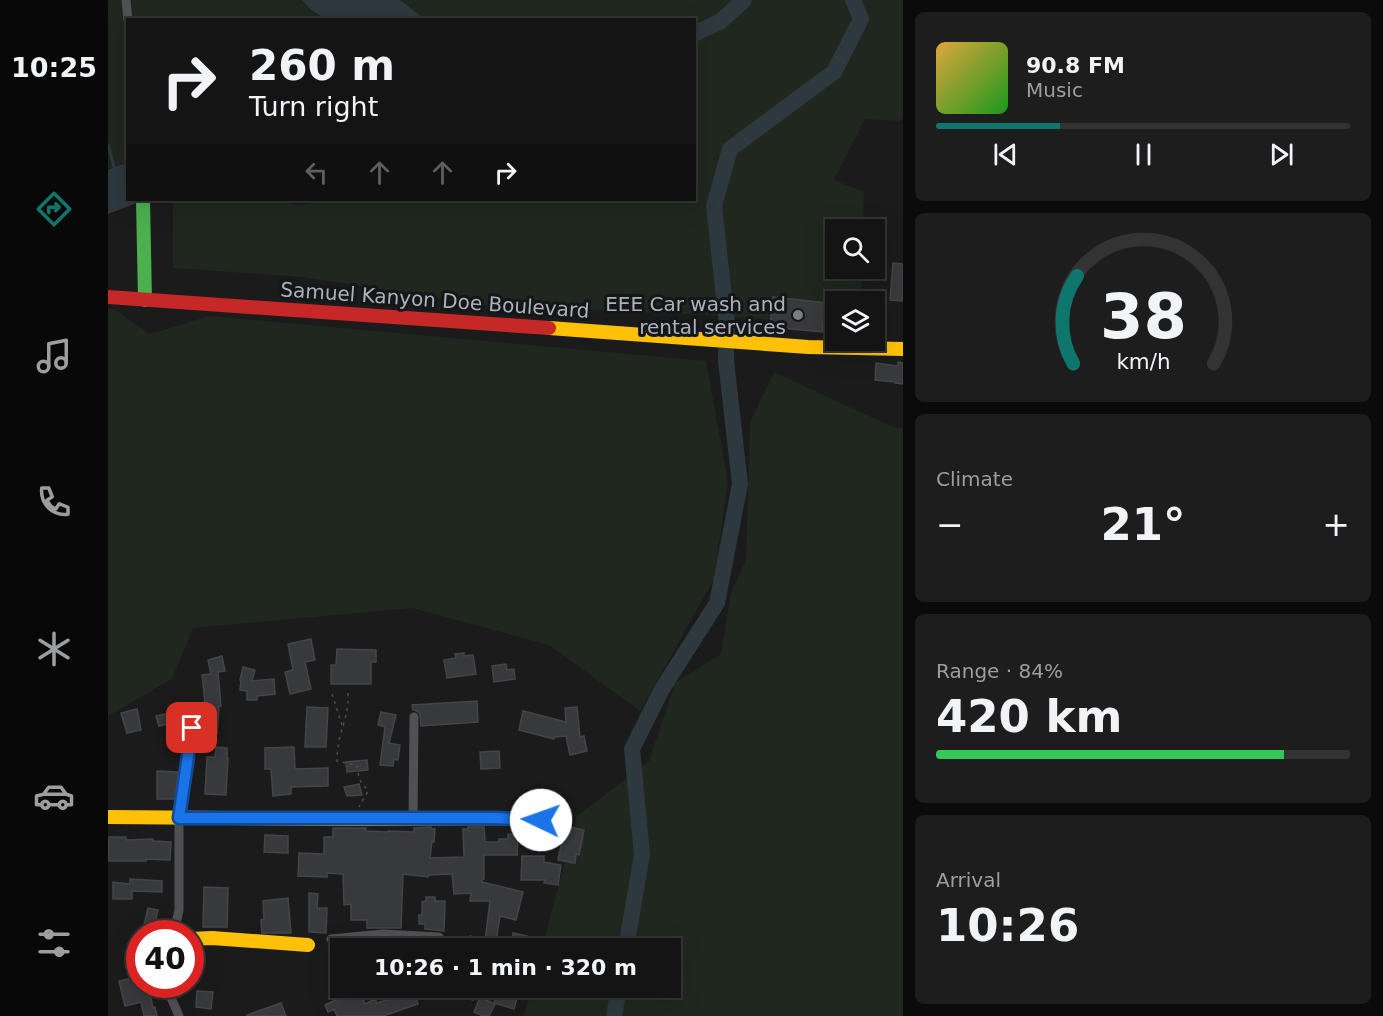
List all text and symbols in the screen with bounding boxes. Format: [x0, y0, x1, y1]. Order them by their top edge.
text: 260 m [249, 41, 395, 90]
icon: right [150, 42, 228, 120]
text: 10:25 [11, 52, 97, 83]
text: 90.8 FM [1026, 53, 1125, 78]
text: Music [1026, 78, 1083, 102]
text: Turn right [249, 91, 378, 122]
icon: previous [989, 138, 1022, 171]
icon: pause [1127, 138, 1160, 171]
icon: next [1265, 138, 1298, 171]
icon: left [300, 156, 333, 189]
icon: ahead [363, 156, 396, 189]
icon: ahead [426, 156, 459, 189]
icon: right [489, 156, 522, 189]
icon: directions [33, 188, 75, 230]
map controls [825, 219, 885, 351]
button: search [825, 219, 885, 279]
street label: Samuel Kanyon Doe Boulevard [280, 277, 590, 323]
text: 38 [1100, 280, 1186, 353]
button: layers [825, 291, 885, 351]
place label: EEE Car wash and rental services [605, 292, 786, 339]
marker: EEE Car wash and rental services [791, 308, 805, 322]
icon: music [33, 335, 75, 377]
text: km/h [1116, 350, 1170, 375]
text: Climate [936, 467, 1013, 491]
icon: phone [33, 481, 75, 523]
text: 21° [1100, 498, 1186, 551]
text: − [936, 505, 964, 544]
text: + [1322, 505, 1350, 544]
icon: climate [33, 628, 75, 670]
text: Range · 84% [936, 659, 1063, 683]
text: 420 km [936, 690, 1122, 743]
pin [166, 702, 217, 753]
icon: arrive [175, 711, 208, 744]
icon: car [33, 775, 75, 817]
position arrow [509, 788, 573, 852]
text: Arrival [936, 868, 1001, 892]
text: 10:26 [936, 899, 1079, 952]
speed limit sign: 40 [126, 920, 204, 998]
icon: filters [33, 922, 75, 964]
text: 10:26 · 1 min · 320 m [374, 955, 637, 980]

